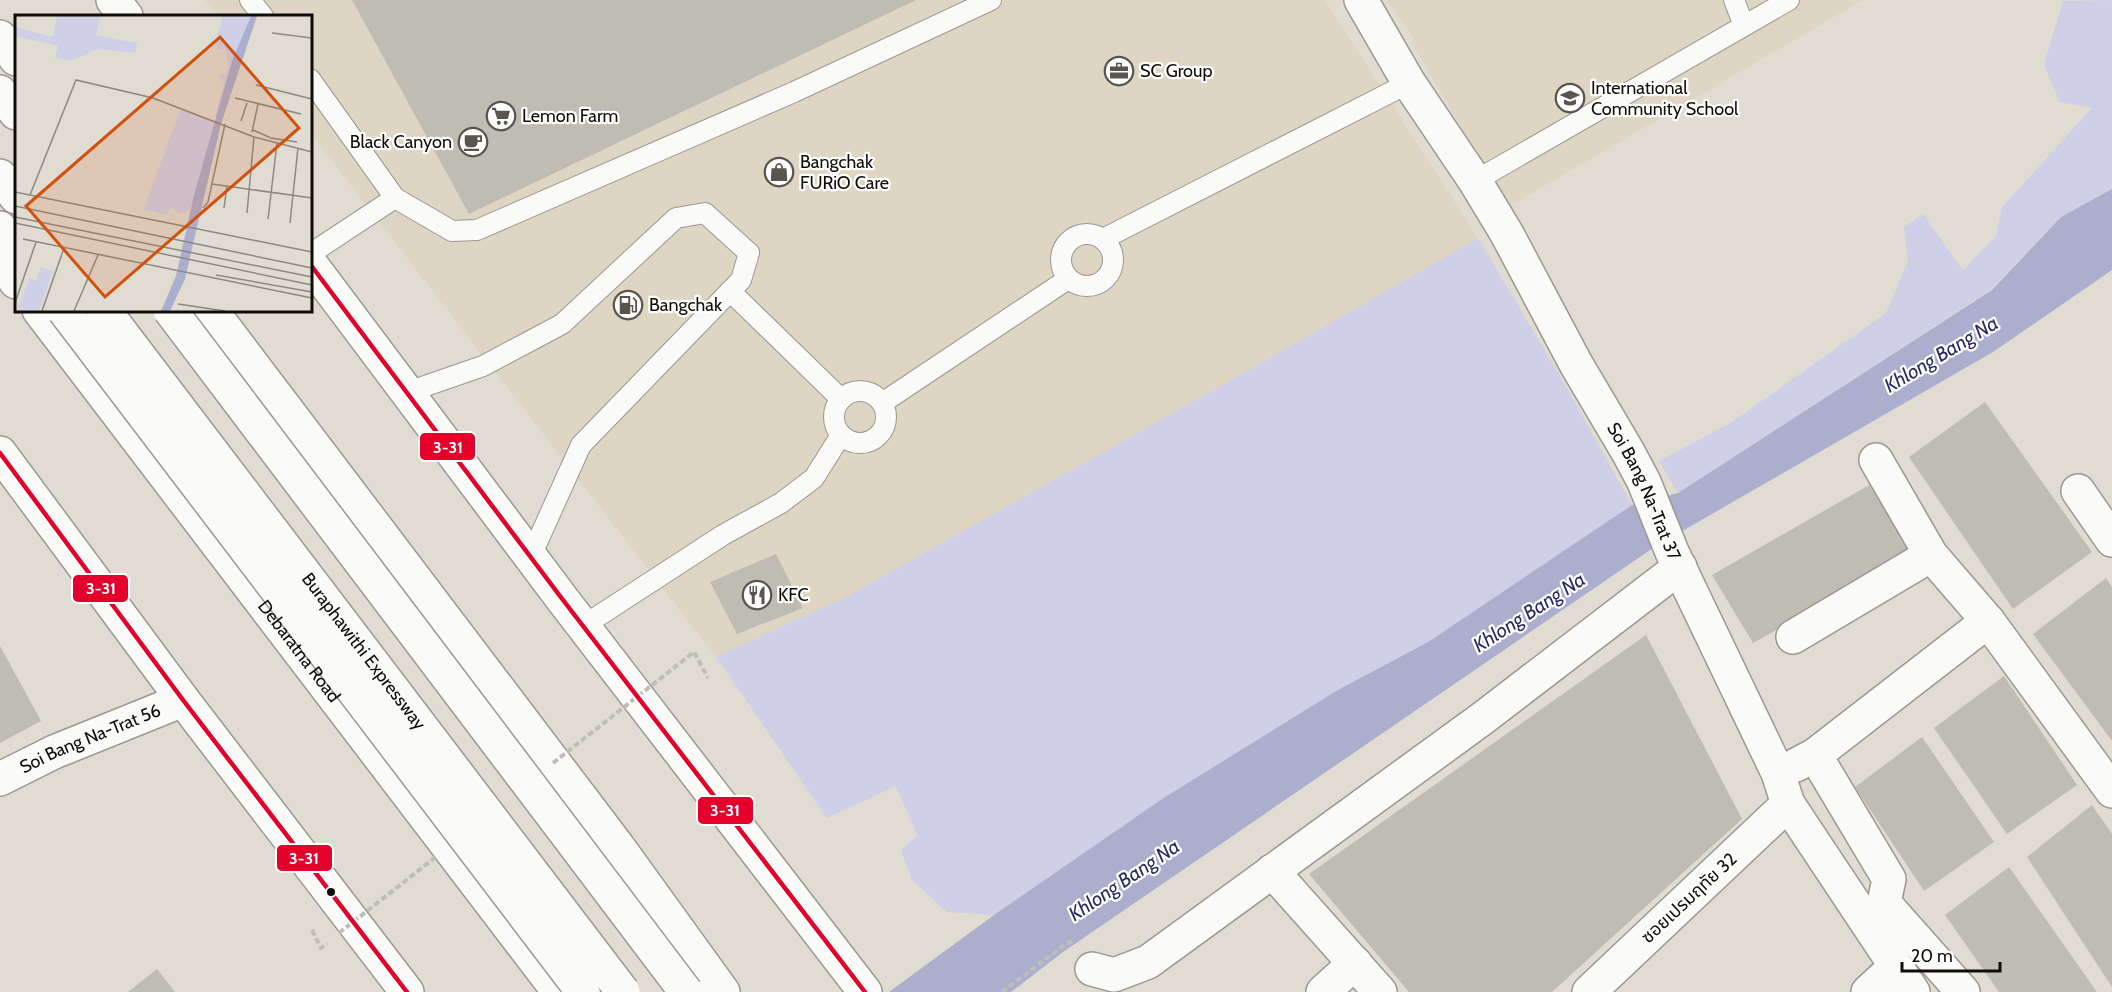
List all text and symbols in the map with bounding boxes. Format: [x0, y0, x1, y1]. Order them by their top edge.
inset map [15, 15, 312, 312]
office icon: SC Group [1103, 55, 1135, 87]
place label: SC Group [1140, 60, 1212, 82]
place label: International Community School [1591, 77, 1739, 120]
school or university icon: International Community School [1554, 82, 1586, 114]
supermarket icon: Lemon Farm [485, 100, 517, 132]
place label: Lemon Farm [522, 105, 618, 127]
cafe icon: Black Canyon [457, 126, 489, 158]
place label: Black Canyon [350, 131, 452, 153]
place label: Bangchak FURiO Care [800, 151, 889, 194]
shop icon: Bangchak FURiO Care [763, 156, 795, 188]
fuel station icon: Bangchak [612, 289, 644, 321]
place label: Bangchak [649, 294, 723, 316]
water label: Khlong Bang Na [1880, 311, 2002, 397]
street label: Soi Bang Na-Trat 37 [1602, 419, 1685, 564]
line badge: 3-31 [419, 432, 476, 461]
text: 3-31 [433, 438, 463, 457]
water label: Khlong Bang Na [1468, 567, 1590, 657]
street label: Buraphawithi Expressway [297, 568, 431, 734]
line badge: 3-31 [72, 574, 129, 603]
text: 3-31 [86, 579, 116, 598]
restaurant icon: KFC [741, 579, 773, 611]
place label: KFC [778, 584, 809, 606]
street label: Debaratna Road [253, 596, 345, 707]
street label: Soi Bang Na-Trat 56 [16, 699, 164, 778]
line badge: 3-31 [697, 796, 754, 825]
text: 3-31 [710, 801, 740, 820]
water label: Khlong Bang Na [1064, 834, 1184, 926]
line badge: 3-31 [276, 844, 333, 872]
street label: ซอยเปรมฤทัย 32 [1637, 848, 1741, 948]
text: 3-31 [289, 849, 319, 868]
unlabelled marker [325, 886, 337, 898]
scale bar [1902, 935, 2000, 973]
text: 20 m [1911, 945, 1953, 967]

